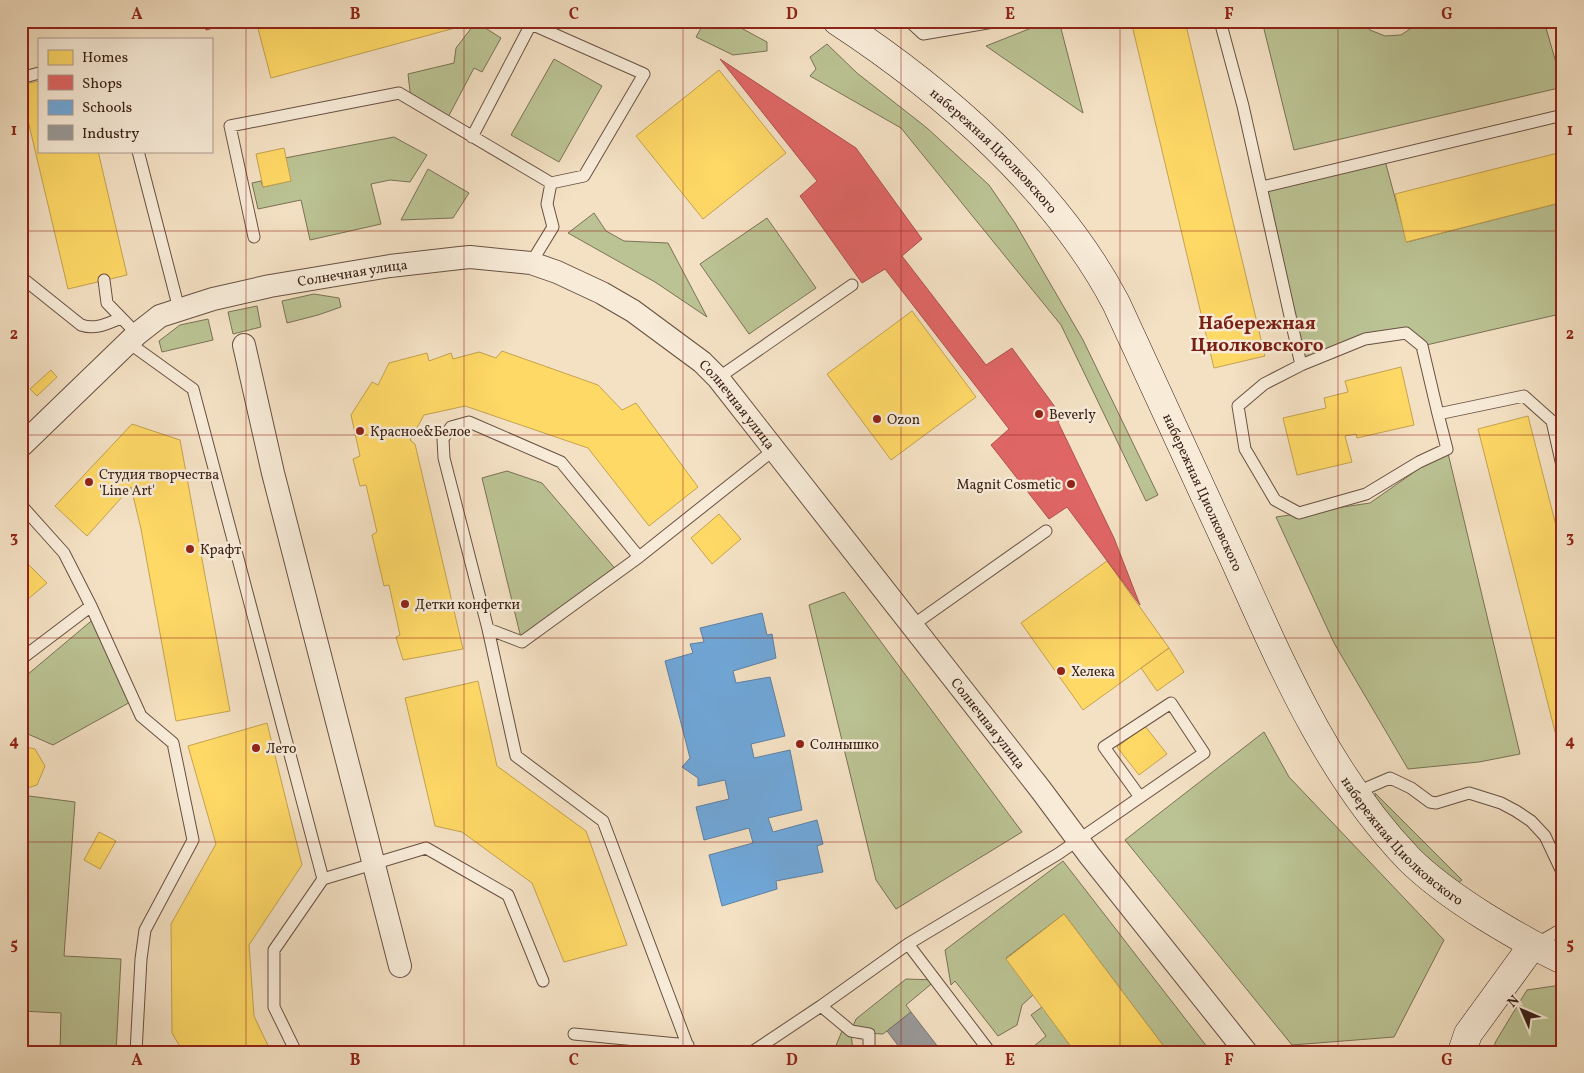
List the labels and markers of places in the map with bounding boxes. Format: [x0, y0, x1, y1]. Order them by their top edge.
place label: Beverly [1049, 406, 1096, 425]
marker: Beverly [1033, 408, 1045, 420]
place label: Ozon [887, 411, 920, 430]
marker: Ozon [871, 413, 883, 425]
place label: Красное&Белое [370, 423, 471, 442]
marker: Красное&Белое [354, 425, 366, 437]
place label: Студия творчества 'Line Art' [99, 466, 219, 501]
marker: Студия творчества 'Line Art' [83, 476, 95, 488]
place label: Magnit Cosmetic [957, 476, 1061, 495]
marker: Magnit Cosmetic [1065, 478, 1077, 490]
place label: Крафт [200, 541, 241, 560]
marker: Крафт [184, 543, 196, 555]
place label: Детки конфетки [415, 596, 521, 615]
marker: Детки конфетки [399, 598, 411, 610]
place label: Хелека [1071, 663, 1115, 682]
marker: Хелека [1055, 665, 1067, 677]
place label: Солнышко [810, 736, 879, 755]
marker: Солнышко [794, 738, 806, 750]
place label: Лето [266, 740, 297, 759]
marker: Лето [250, 742, 262, 754]

